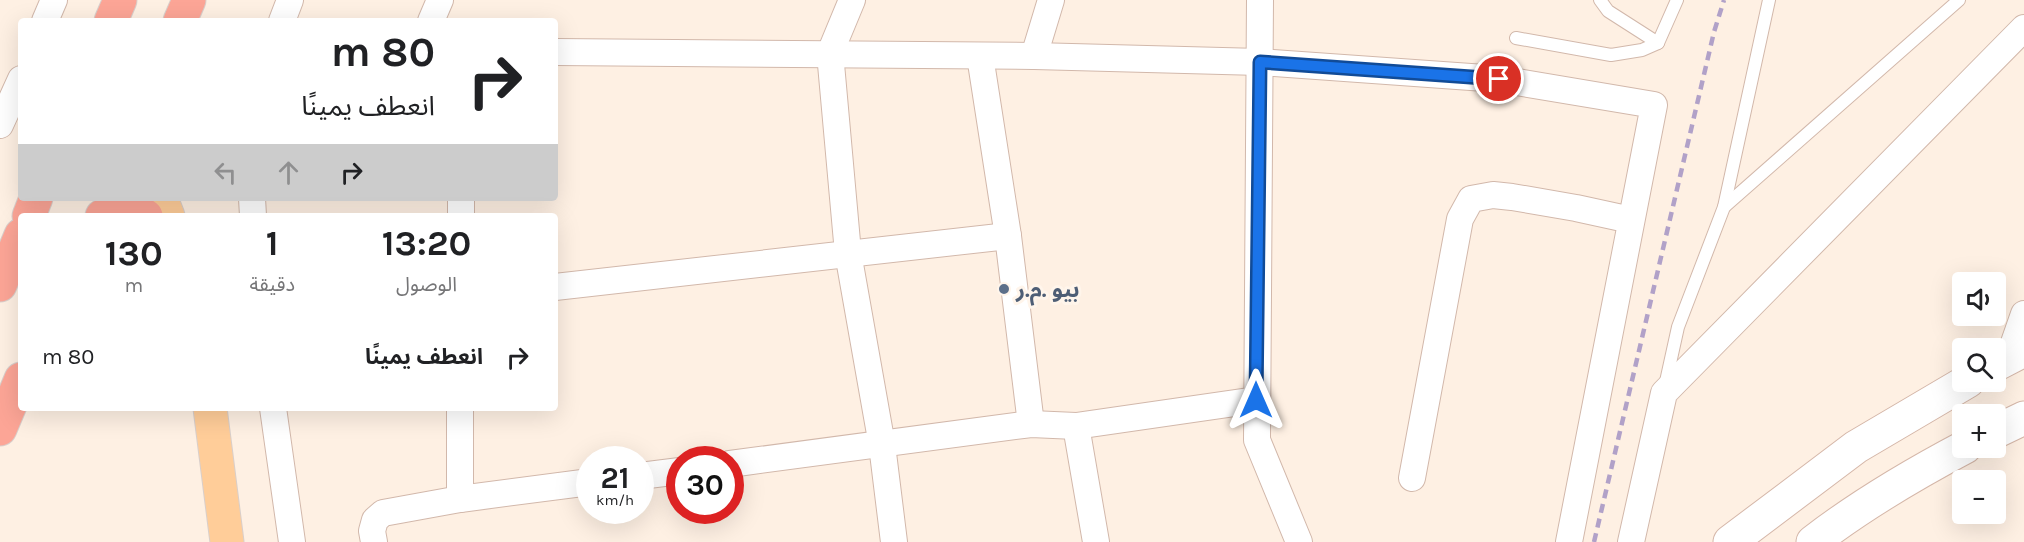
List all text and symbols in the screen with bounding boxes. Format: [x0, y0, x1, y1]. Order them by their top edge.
text: 80 m [331, 27, 435, 77]
icon: right [456, 42, 534, 120]
pin [1473, 53, 1524, 104]
icon: arrive [1482, 62, 1515, 95]
text: انعطف يمينًا [301, 90, 435, 122]
icon: left [209, 156, 242, 189]
icon: ahead [272, 156, 305, 189]
icon: right [335, 156, 368, 189]
text: 1 [266, 222, 279, 264]
text: 13:20 [382, 222, 471, 264]
text: 130 [105, 232, 163, 274]
map controls [1952, 272, 2006, 524]
button: sound [1952, 272, 2006, 326]
text: دقيقة [249, 273, 295, 296]
text: الوصول [396, 273, 457, 296]
text: m [124, 274, 143, 297]
place label: بيو .م.ر [1015, 277, 1080, 306]
marker: بيو .م.ر [997, 282, 1011, 296]
button: search [1952, 338, 2006, 392]
icon: right [501, 341, 534, 374]
text: 80 m [42, 344, 94, 370]
text: انعطف يمينًا [365, 344, 483, 370]
position arrow [1224, 368, 1288, 432]
button: + [1952, 404, 2006, 458]
speed limit sign: 30 [666, 446, 744, 524]
text: 21 [601, 460, 629, 496]
button: − [1952, 470, 2006, 524]
text: km/h [596, 491, 634, 509]

